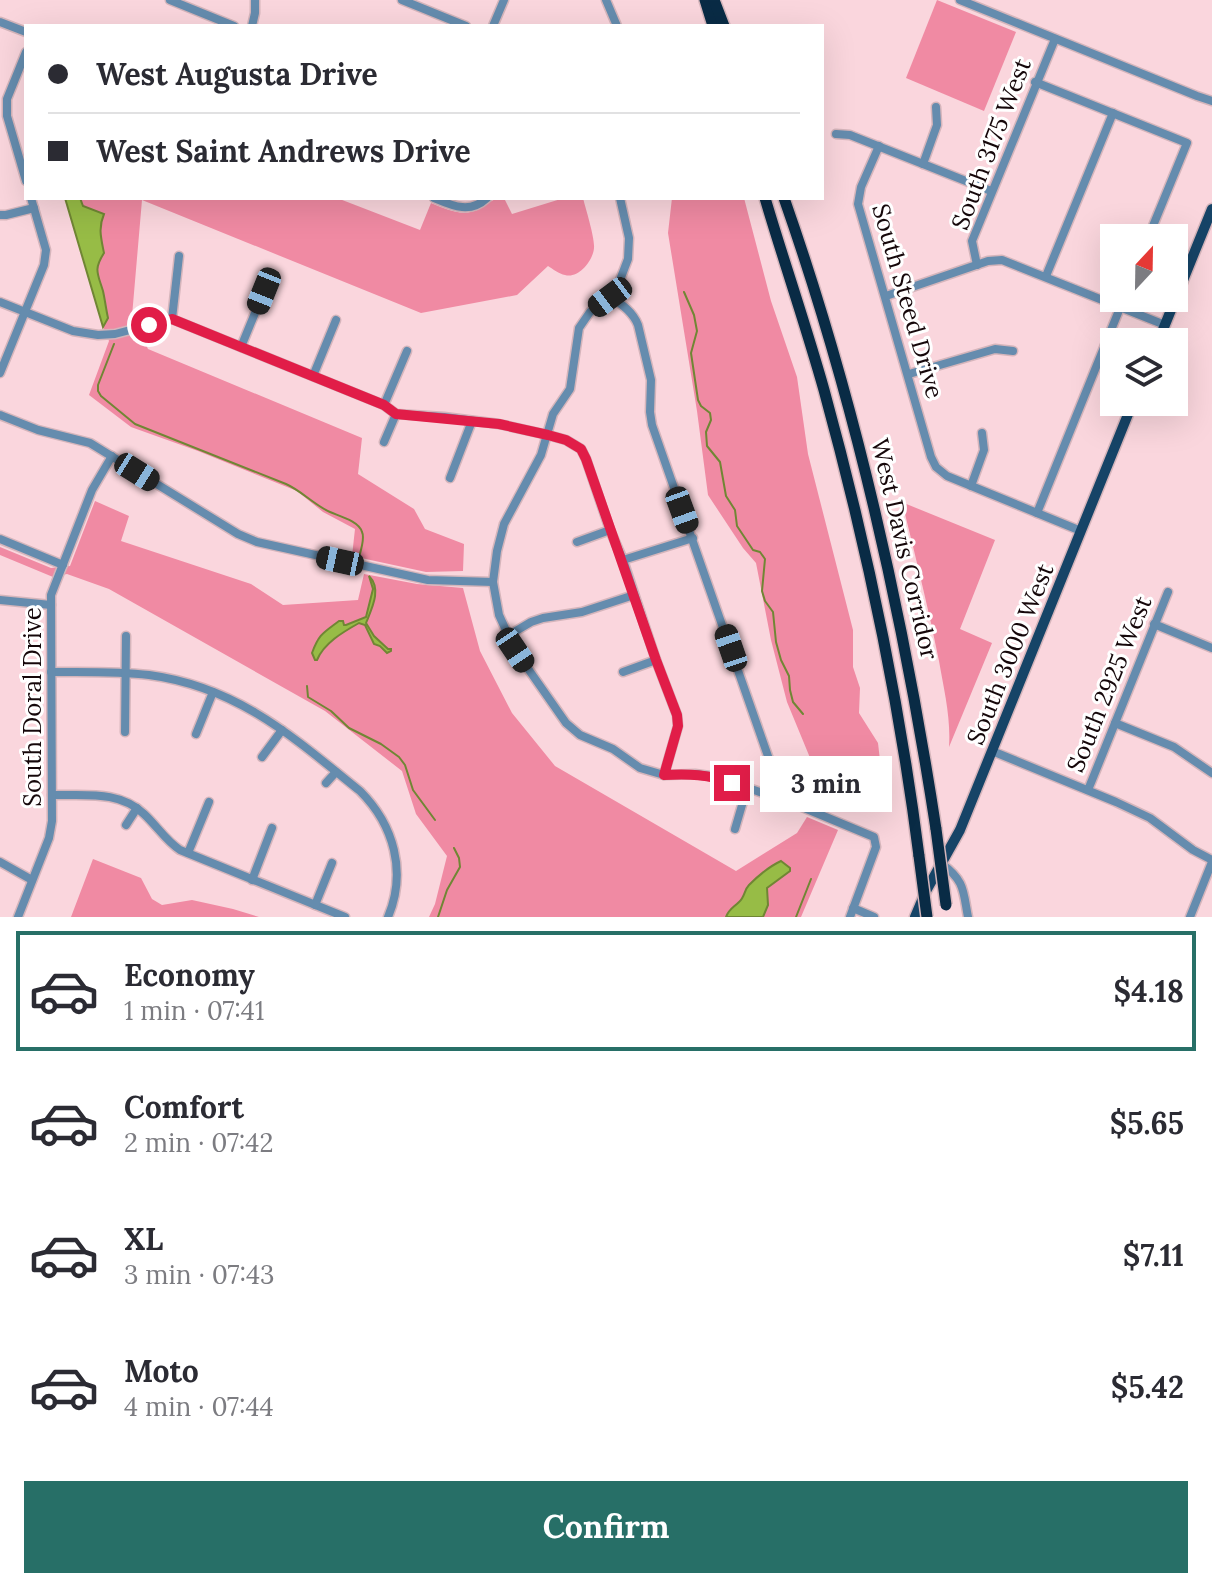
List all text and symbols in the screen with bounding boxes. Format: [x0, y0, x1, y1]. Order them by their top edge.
street label: South 3175 West [944, 53, 1038, 234]
text: West Augusta Drive [96, 55, 378, 93]
text: West Saint Andrews Drive [96, 132, 471, 170]
street label: South Steed Drive [865, 200, 951, 402]
north arrow [1100, 224, 1188, 312]
map controls [1100, 224, 1188, 416]
car [244, 264, 284, 318]
car [584, 273, 636, 321]
route start [131, 307, 167, 343]
button: layers [1100, 328, 1188, 416]
street label: West Davis Corridor [864, 435, 946, 663]
car [110, 449, 164, 495]
car [663, 483, 701, 537]
car [314, 544, 366, 578]
street label: South 3000 West [960, 558, 1061, 749]
street label: South 2925 West [1060, 591, 1159, 777]
street label: South Doral Drive [17, 607, 48, 807]
car [712, 621, 750, 675]
car [492, 623, 538, 677]
callout: 3 min [760, 755, 892, 811]
route end [714, 765, 750, 801]
text: 3 min [791, 767, 861, 800]
icon: car [28, 955, 100, 1027]
text: Economy [124, 956, 255, 994]
text: $4.18 [1114, 972, 1184, 1010]
text: 1 min · 07:41 [124, 994, 264, 1027]
icon: car [28, 1087, 100, 1159]
text: Comfort [124, 1088, 244, 1126]
text: $5.65 [1110, 1104, 1184, 1142]
text: 2 min · 07:42 [124, 1126, 273, 1159]
icon: car [28, 1219, 100, 1291]
text: XL [124, 1220, 163, 1258]
text: $7.11 [1123, 1236, 1184, 1274]
text: 3 min · 07:43 [124, 1258, 274, 1291]
icon: car [28, 1351, 100, 1423]
text: Moto [124, 1352, 199, 1390]
text: $5.42 [1111, 1368, 1184, 1406]
text: 4 min · 07:44 [124, 1390, 274, 1423]
button: Confirm [24, 1481, 1188, 1573]

